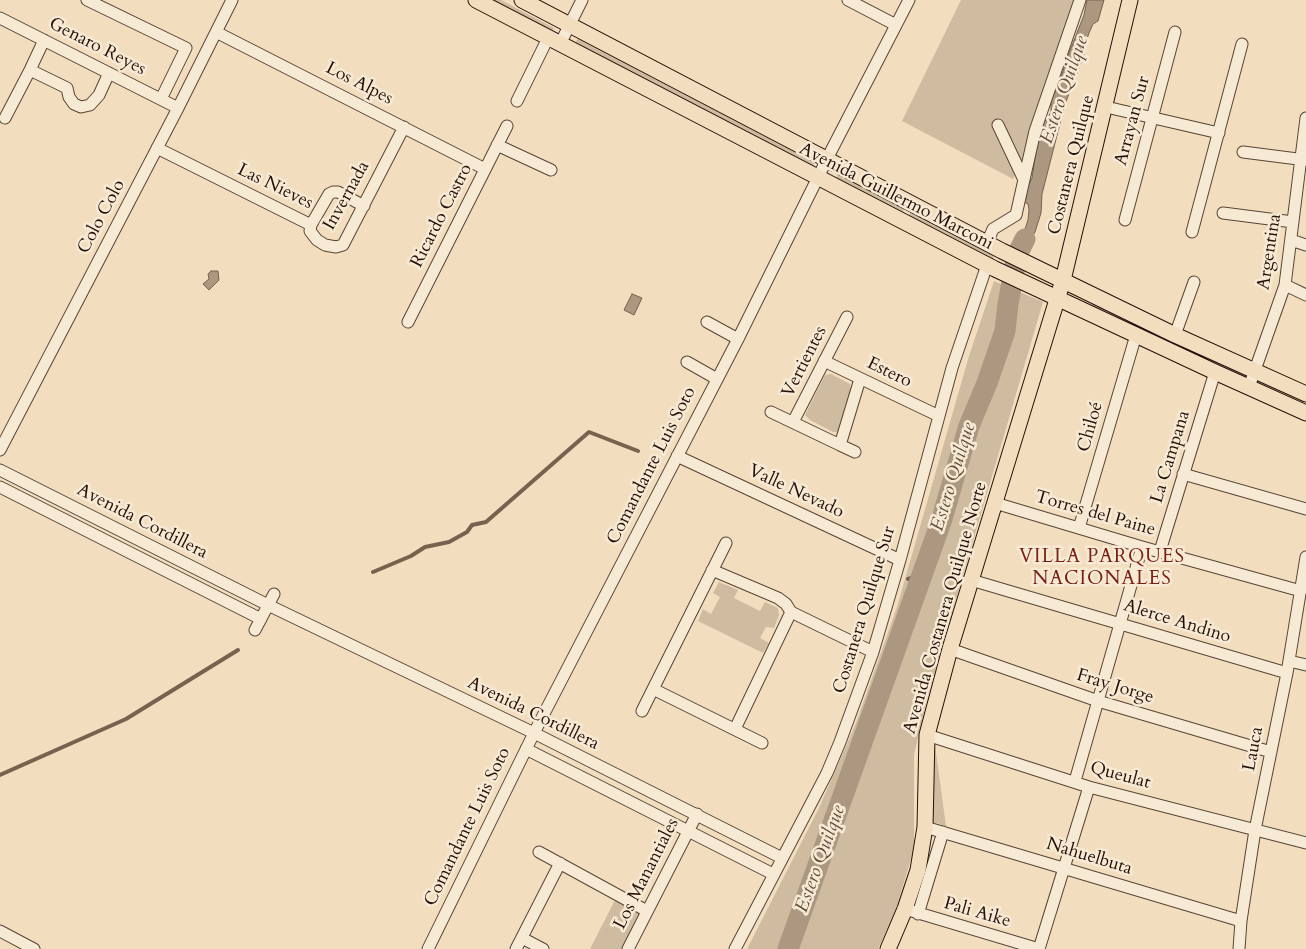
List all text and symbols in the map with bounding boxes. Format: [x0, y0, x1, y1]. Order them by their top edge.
street label: Genaro Reyes [45, 13, 149, 81]
water label: Estero Quilque [1036, 33, 1094, 147]
street label: Los Alpes [322, 58, 396, 110]
street label: Arrayan Sur [1111, 74, 1155, 168]
street label: Costanera Quilque [1044, 93, 1100, 237]
street label: Avenida Guillermo Marconi [795, 139, 997, 255]
street label: Invernada [319, 158, 375, 234]
street label: Las Nieves [234, 159, 316, 215]
street label: Ricardo Castro [407, 160, 477, 272]
street label: Colo Colo [74, 176, 130, 258]
street label: Argentina [1253, 212, 1287, 292]
street label: Vertientes [778, 323, 832, 401]
street label: Estero [863, 353, 915, 393]
street label: Comandante Luis Soto [603, 384, 701, 548]
street label: Chiloé [1074, 399, 1108, 455]
street label: La Campana [1147, 408, 1195, 506]
water label: Estero Quilque [927, 420, 981, 534]
street label: Valle Nevado [745, 460, 847, 524]
street label: Avenida Costanera Quilque Norte [900, 479, 992, 737]
street label: Avenida Cordillera [73, 480, 211, 564]
street label: Torres del Paine [1032, 487, 1158, 541]
street label: Costanera Quilque Sur [829, 524, 901, 696]
district label: VILLA PARQUES NACIONALES [1017, 547, 1187, 591]
street label: Alerce Andino [1121, 595, 1233, 649]
street label: Fray Jorge [1074, 665, 1156, 709]
street label: Avenida Cordillera [464, 673, 602, 755]
street label: Lauca [1239, 725, 1269, 773]
street label: Comandante Luis Soto [420, 744, 516, 910]
street label: Queulat [1087, 758, 1153, 794]
water label: Estero Quilque [791, 802, 851, 916]
street label: Los Manantiales [610, 815, 684, 933]
street label: Nahuelbuta [1043, 834, 1135, 880]
street label: Pali Aike [941, 893, 1013, 933]

